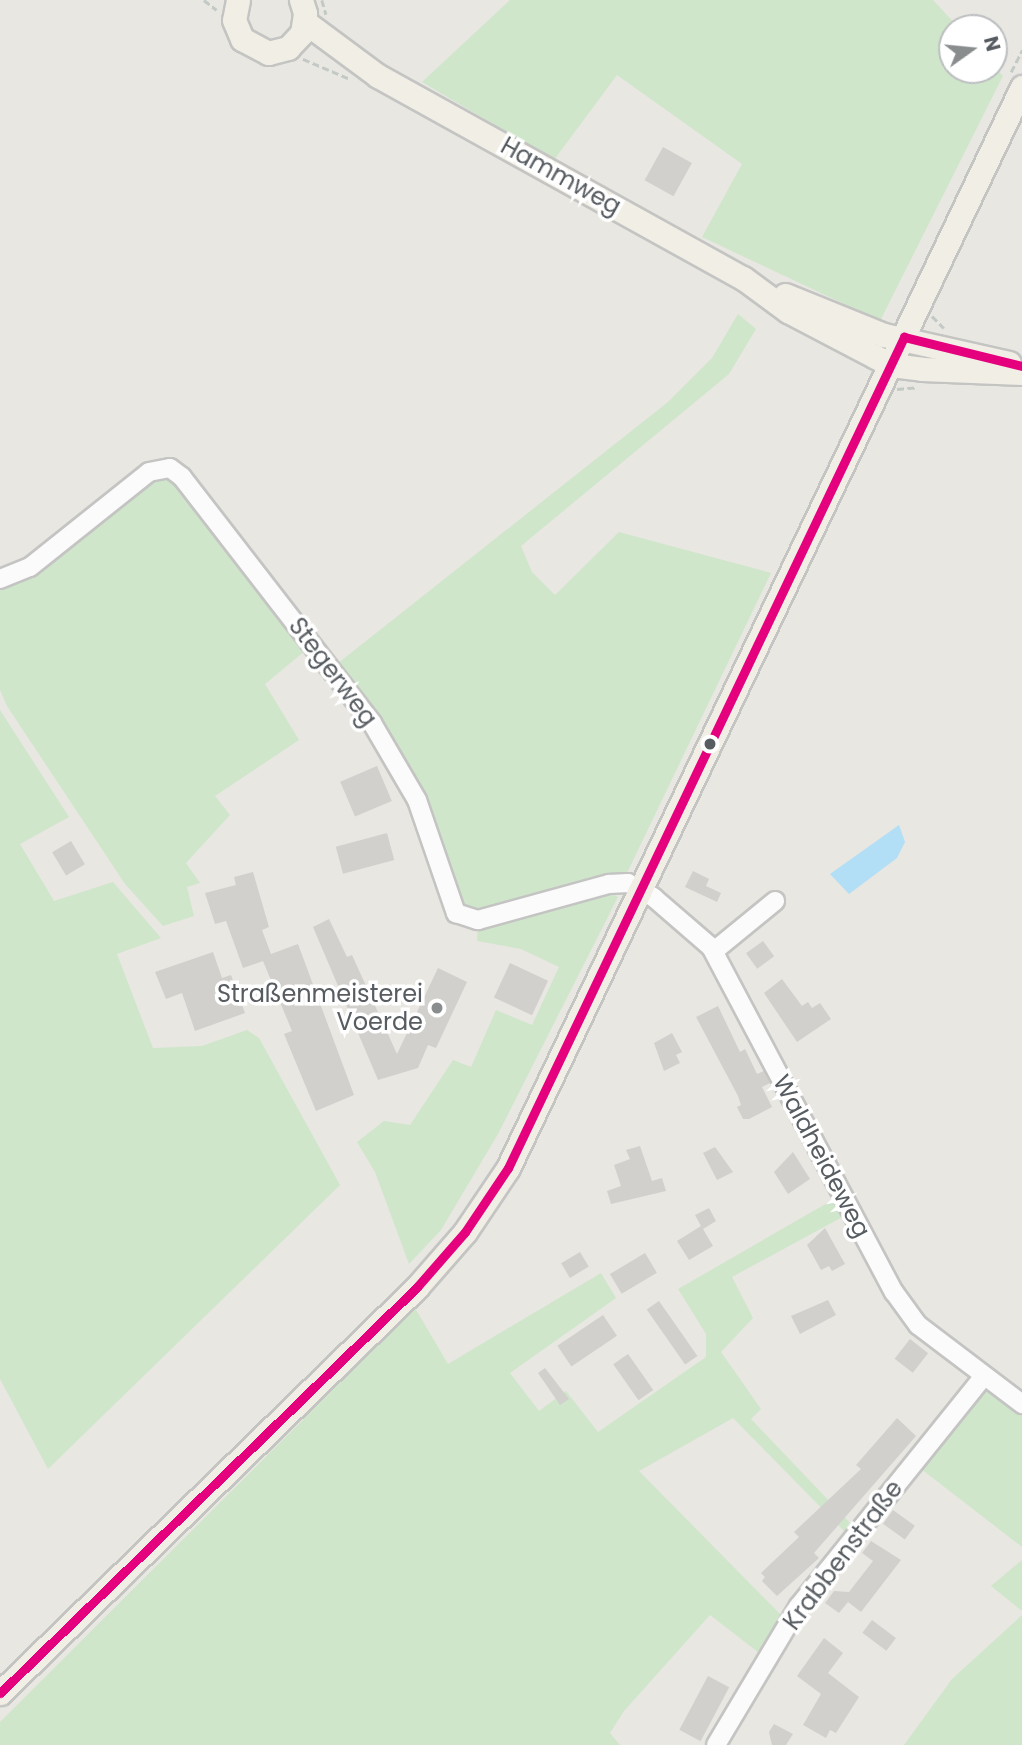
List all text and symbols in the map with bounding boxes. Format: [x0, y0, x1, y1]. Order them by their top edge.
north arrow [938, 14, 1008, 84]
text: N [977, 34, 1007, 54]
street label: Hammweg [496, 131, 626, 221]
street label: Stegerweg [283, 612, 383, 732]
unlabelled marker [703, 737, 717, 751]
place label: Straßenmeisterei Voerde [217, 980, 423, 1036]
marker: Straßenmeisterei Voerde [429, 1000, 445, 1016]
street label: Waldheideweg [767, 1070, 877, 1242]
street label: Krabbenstraße [777, 1474, 909, 1636]

